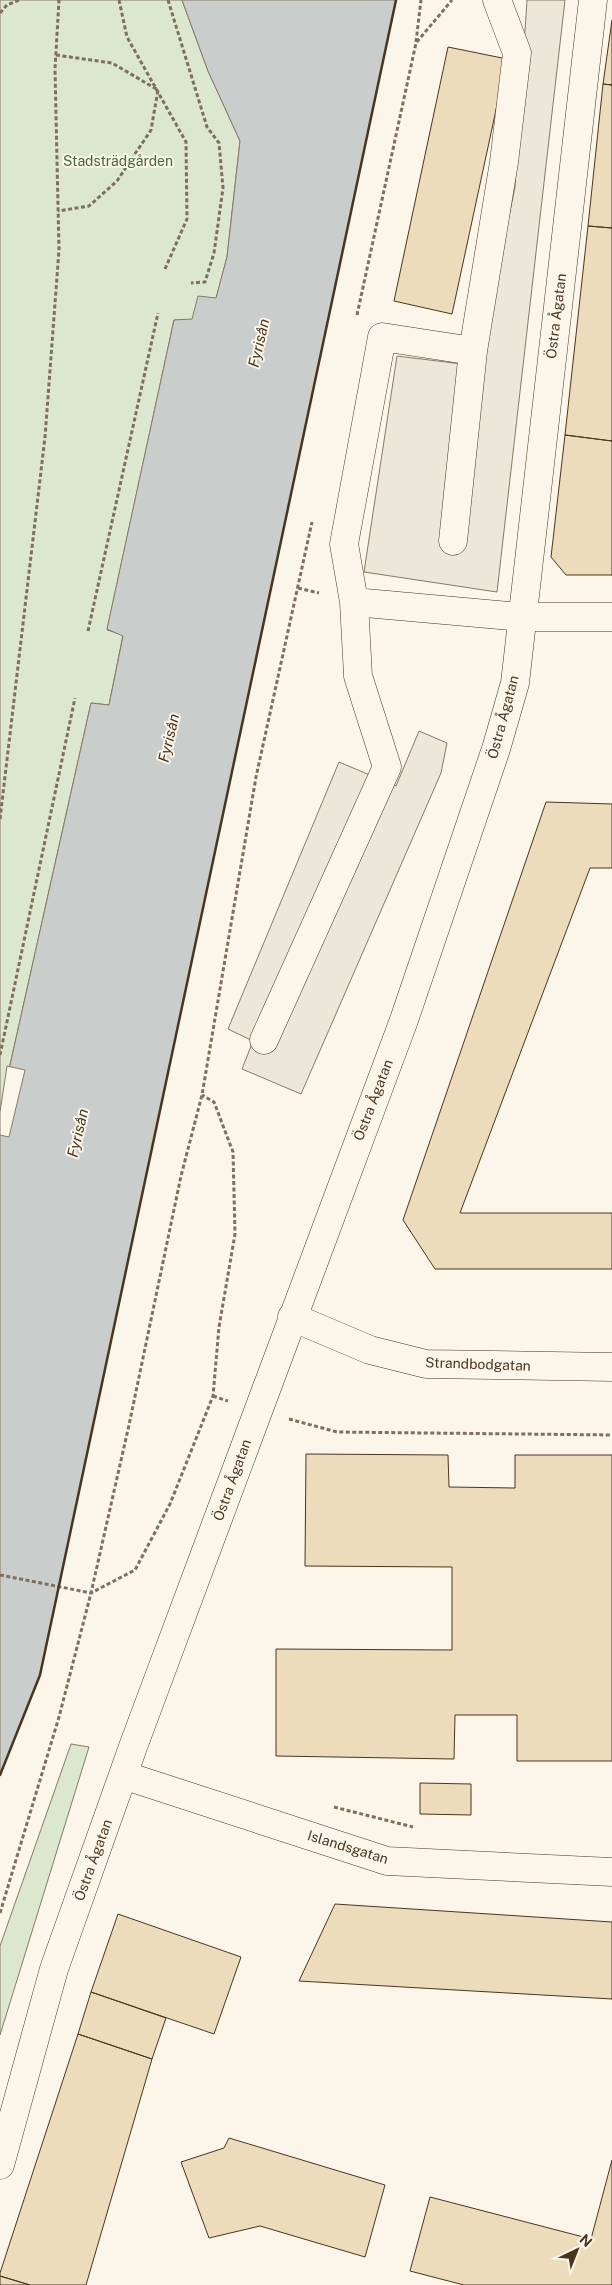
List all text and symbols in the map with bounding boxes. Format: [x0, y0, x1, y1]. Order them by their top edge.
park label: Stadsträdgården [63, 153, 173, 169]
street label: Östra Ågatan [541, 272, 569, 360]
water label: Fyrisån [245, 317, 272, 369]
street label: Östra Ågatan [482, 673, 522, 761]
water label: Fyrisån [155, 712, 182, 764]
street label: Östra Ågatan [348, 1056, 396, 1143]
water label: Fyrisån [64, 1107, 91, 1159]
street label: Strandbodgatan [425, 1354, 531, 1374]
street label: Östra Ågatan [208, 1436, 254, 1523]
street label: Östra Ågatan [69, 1816, 115, 1903]
street label: Islandsgatan [306, 1827, 390, 1867]
north arrow [552, 2225, 602, 2275]
text: N [576, 2231, 595, 2250]

